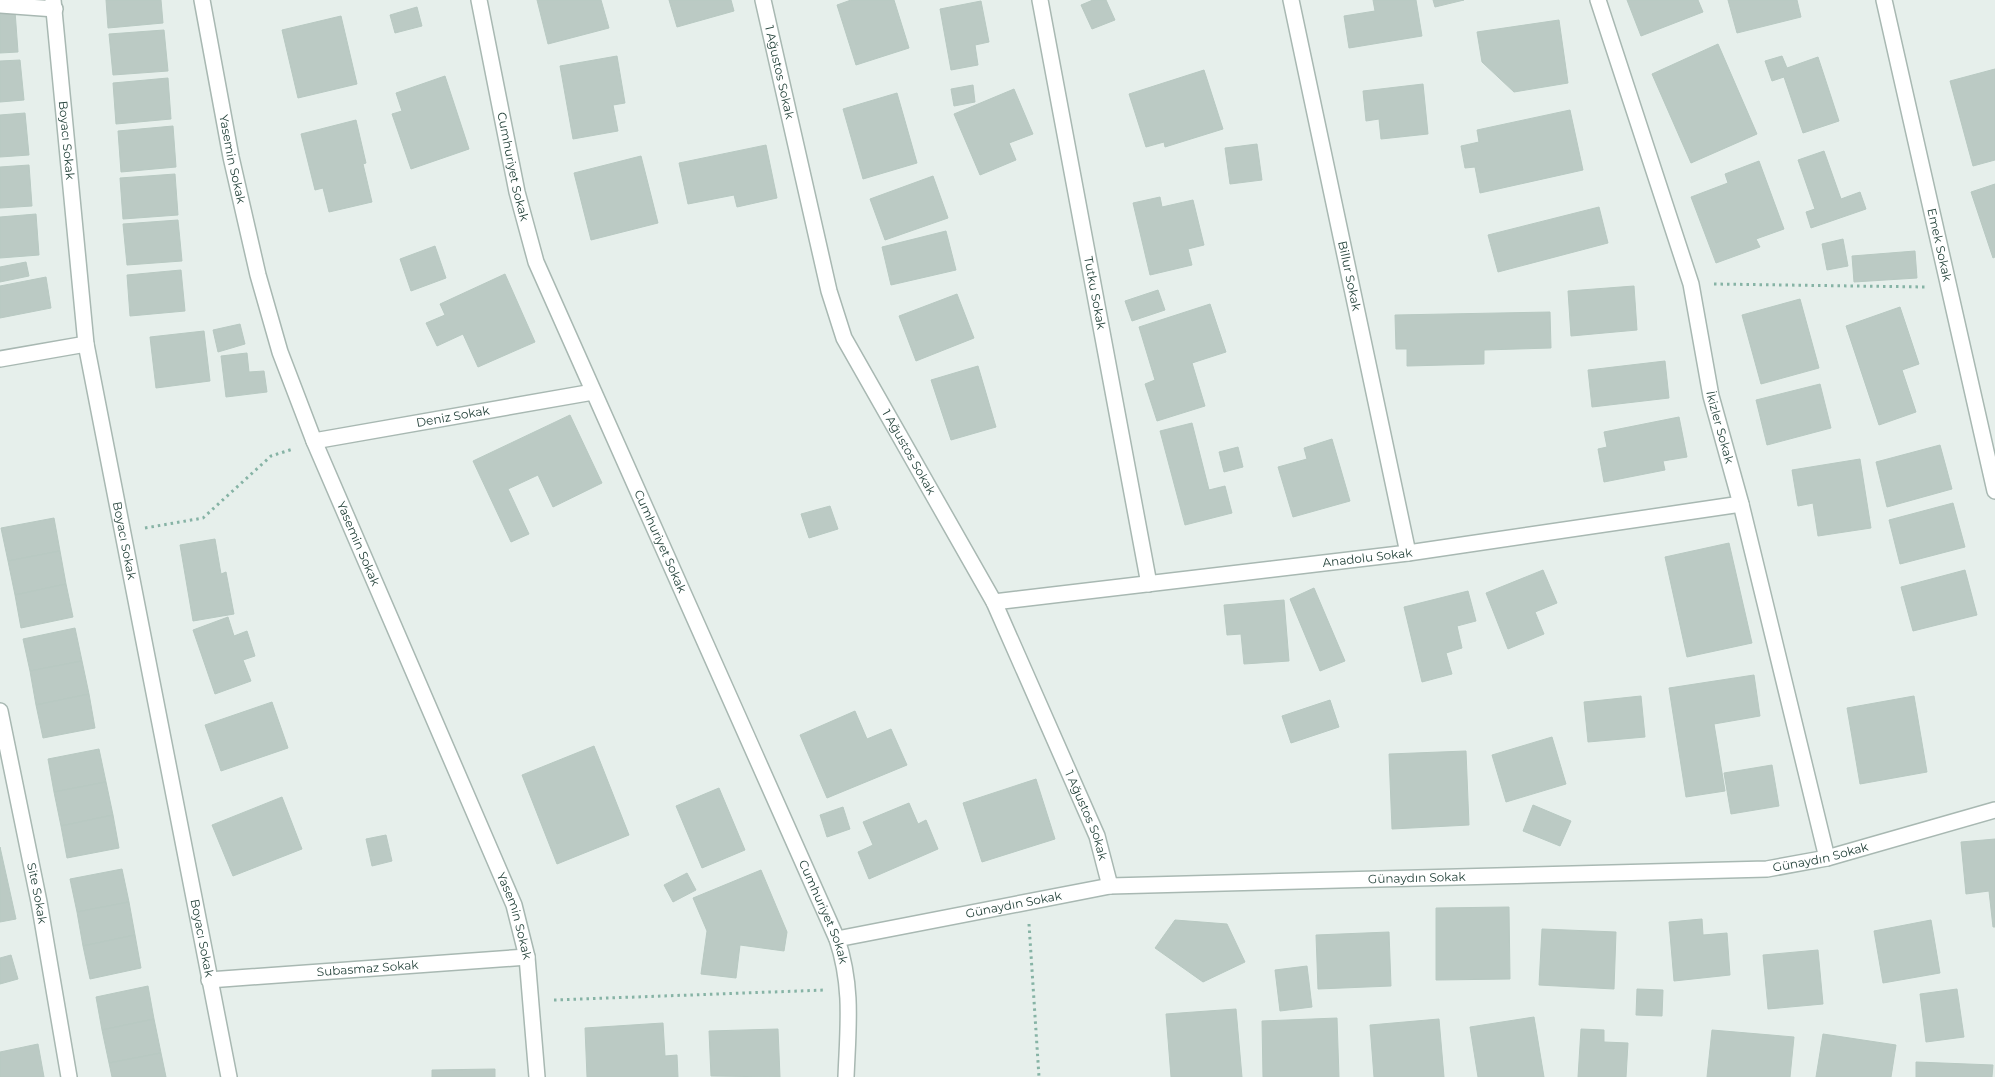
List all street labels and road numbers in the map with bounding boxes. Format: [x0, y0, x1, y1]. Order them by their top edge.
street label: 1 Ağustos Sokak [762, 24, 798, 121]
street label: Boyacı Sokak [56, 100, 78, 181]
street label: Cumhuriyet Sokak [494, 111, 533, 223]
street label: Yasemin Sokak [216, 113, 250, 206]
street label: Emek Sokak [1924, 207, 1956, 284]
street label: Billur Sokak [1335, 239, 1365, 313]
street label: Tutku Sokak [1081, 255, 1110, 332]
street label: İkizler Sokak [1703, 390, 1738, 466]
street label: Deniz Sokak [415, 402, 491, 430]
street label: 1 Ağustos Sokak [879, 407, 940, 498]
street label: Cumhuriyet Sokak [631, 487, 690, 596]
street label: Yasemin Sokak [334, 499, 384, 589]
street label: Boyacı Sokak [110, 500, 140, 582]
street label: Anadolu Sokak [1322, 544, 1414, 570]
street label: 1 Ağustos Sokak [1062, 768, 1111, 863]
street label: Günaydın Sokak [1771, 838, 1871, 875]
street label: Cumhuriyet Sokak [796, 857, 852, 966]
street label: Site Sokak [24, 861, 51, 926]
street label: Günaydın Sokak [1368, 869, 1467, 886]
street label: Yasemin Sokak [494, 870, 536, 962]
street label: Günaydın Sokak [964, 887, 1064, 921]
street label: Boyacı Sokak [187, 898, 218, 979]
street label: Subasmaz Sokak [316, 957, 420, 979]

